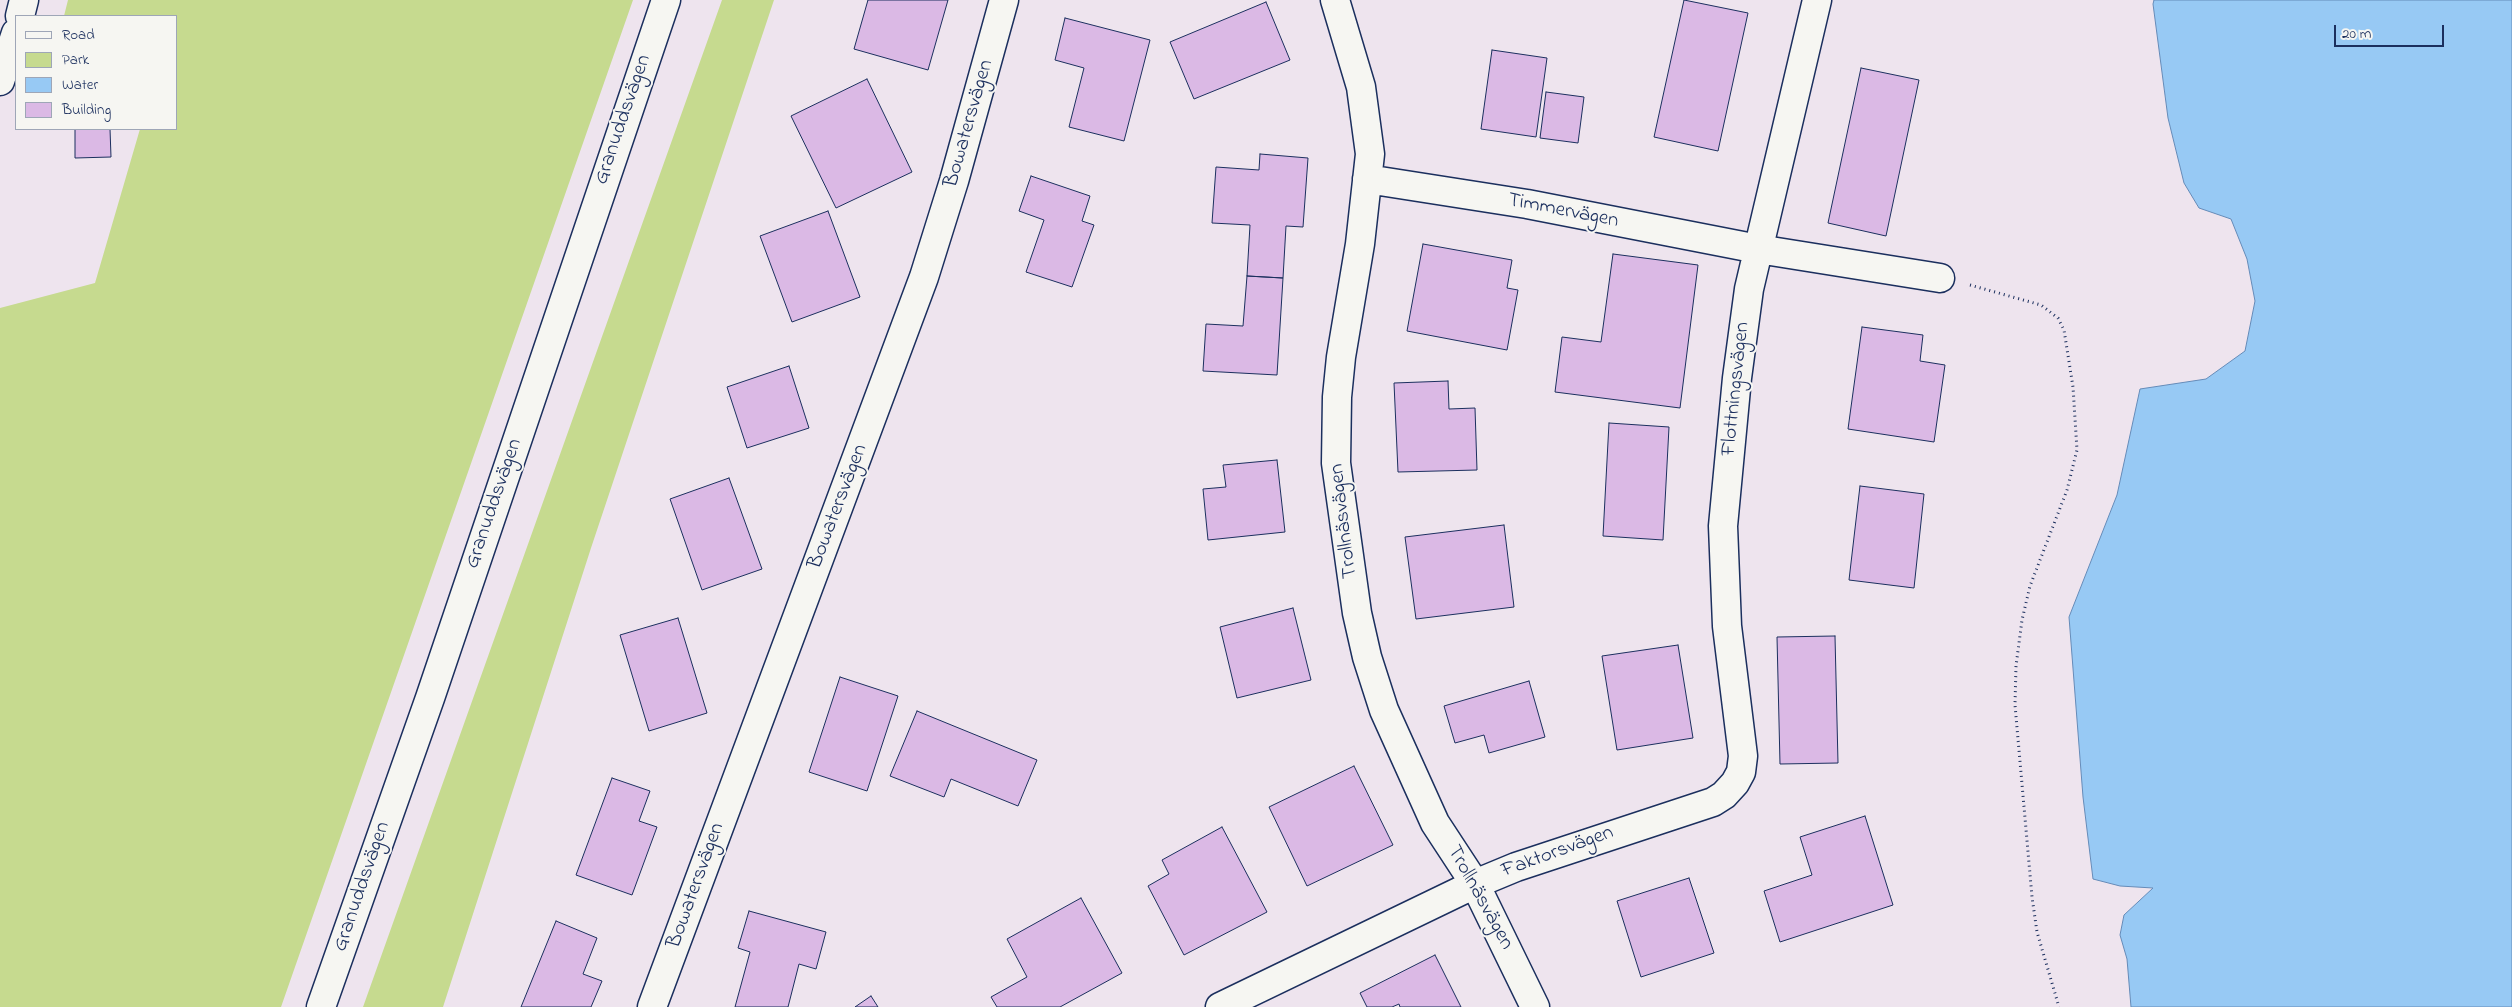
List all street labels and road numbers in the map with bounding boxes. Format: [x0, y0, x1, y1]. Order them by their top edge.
street label: Granuddsvägen [590, 52, 658, 188]
street label: Bowatersvägen [940, 57, 1000, 191]
street label: Timmervägen [1505, 189, 1621, 235]
street label: Flottningsvägen [1717, 321, 1757, 457]
street label: Granuddsvägen [461, 436, 529, 572]
street label: Bowatersvägen [804, 441, 874, 573]
street label: Trollnäsvägen [1325, 462, 1365, 580]
street label: Granuddsvägen [329, 819, 397, 955]
street label: Bowatersvägen [663, 820, 731, 952]
street label: Faktorsvägen [1499, 821, 1617, 885]
street label: Trollnäsvägen [1440, 841, 1518, 955]

